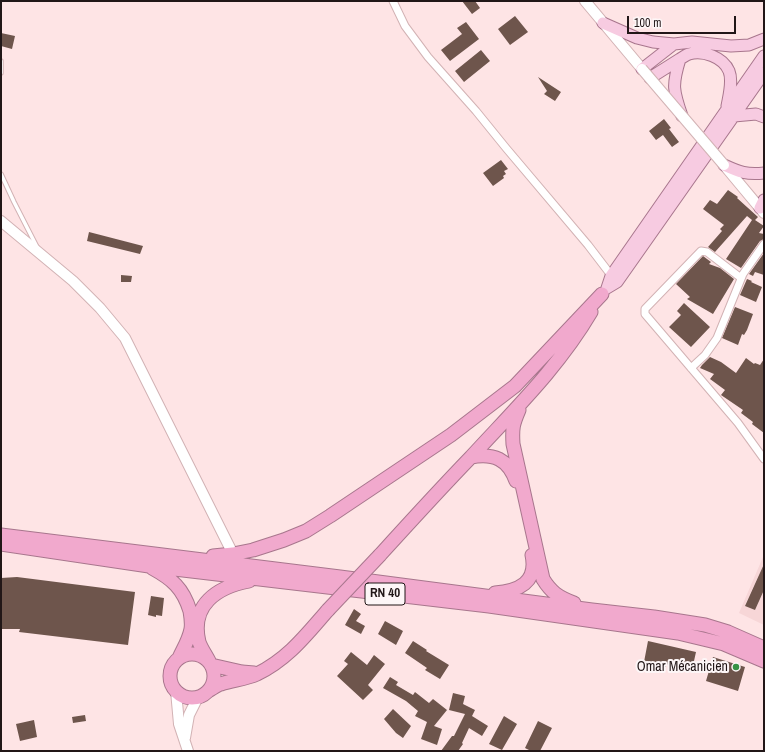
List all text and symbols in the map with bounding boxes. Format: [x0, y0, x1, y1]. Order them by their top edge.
scale bar [629, 8, 738, 34]
text: 100 m [634, 15, 661, 31]
road number: RN 40 [365, 583, 405, 605]
place label: Omar Mécanicien [637, 659, 728, 675]
marker: Omar Mécanicien [731, 662, 741, 672]

